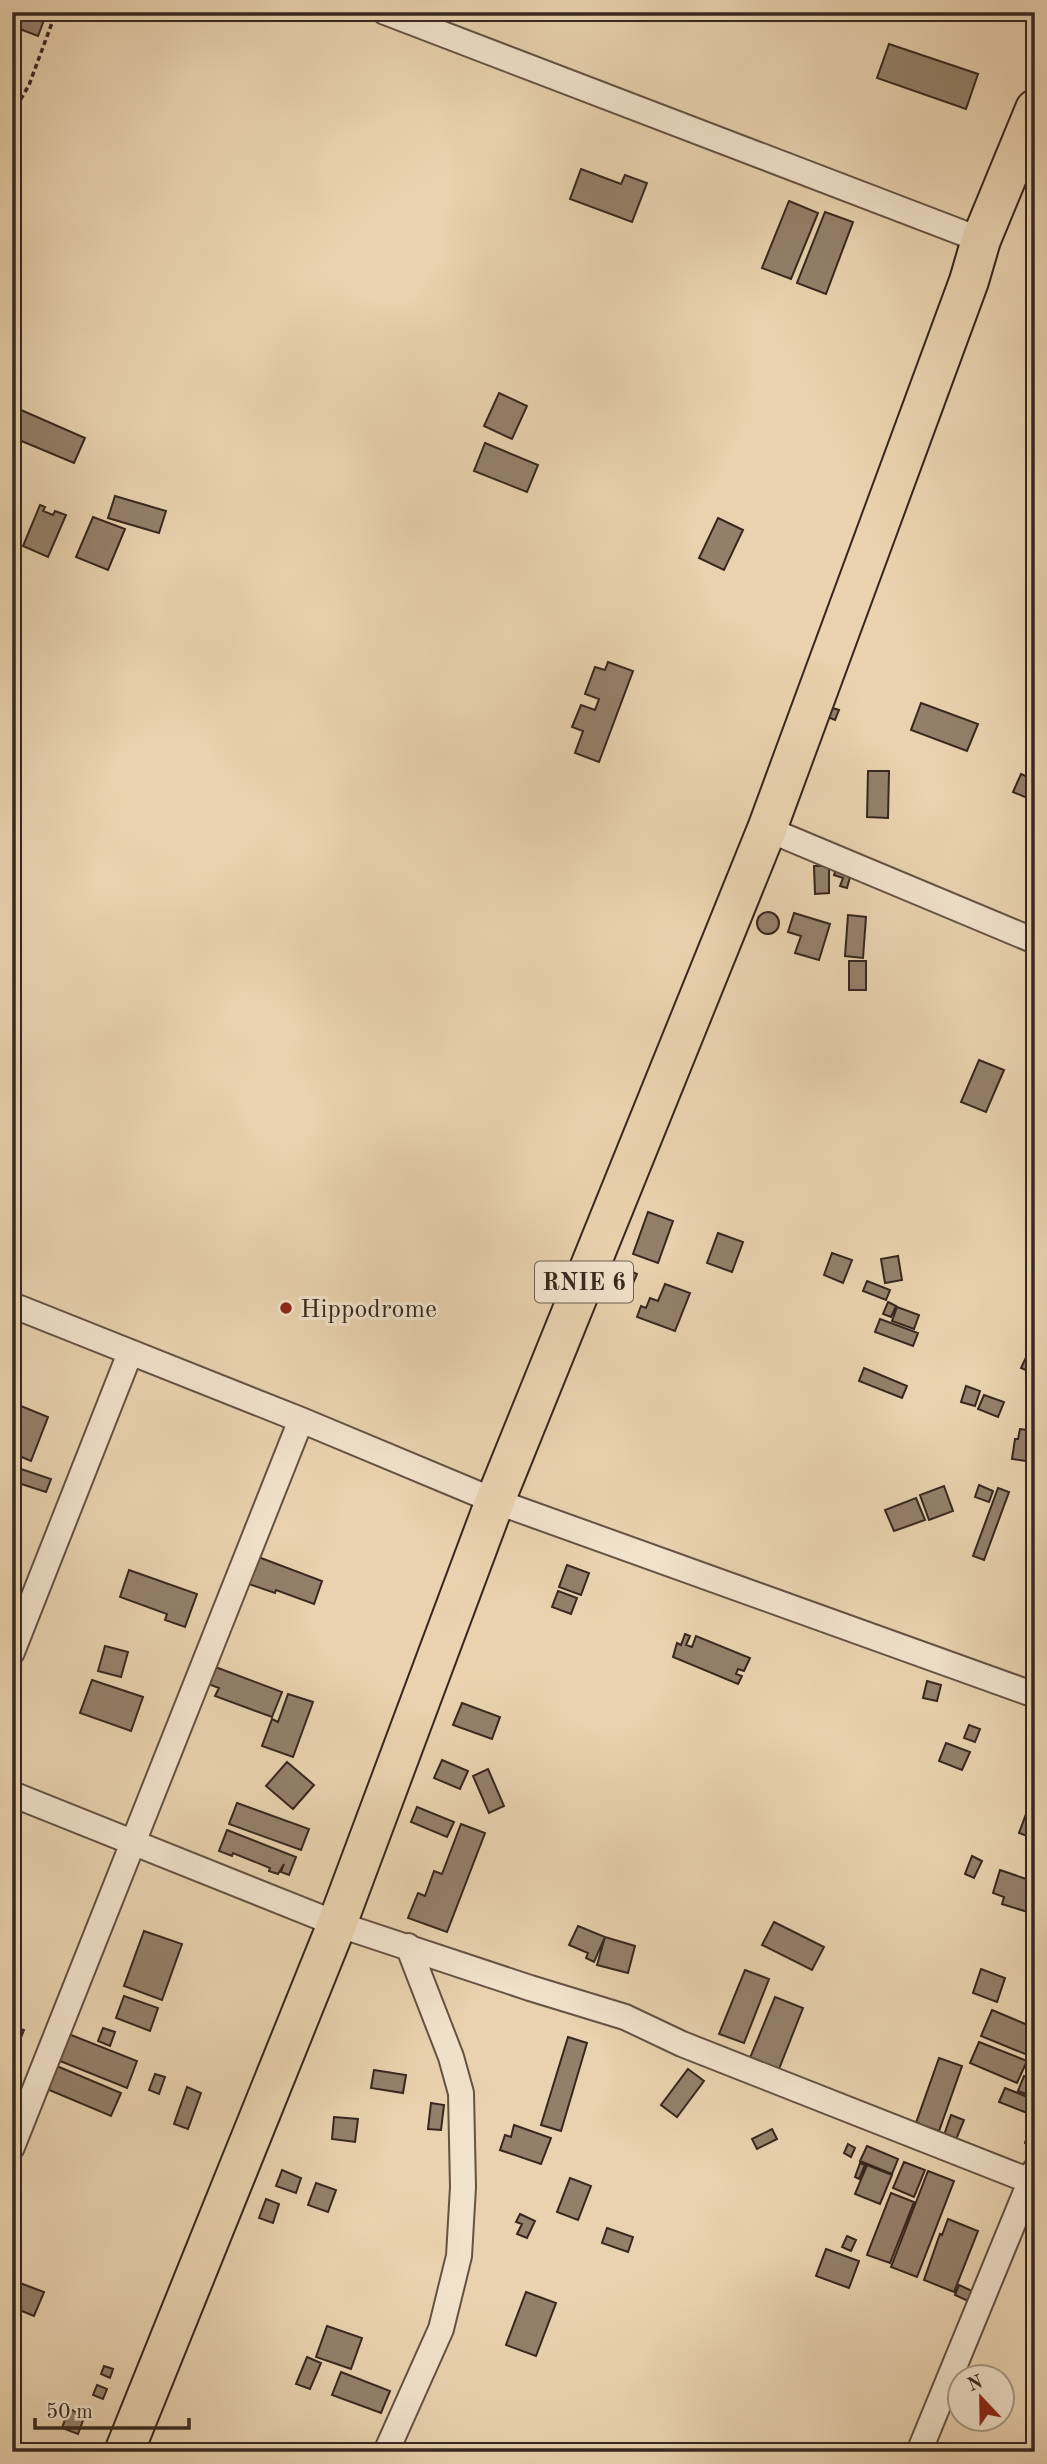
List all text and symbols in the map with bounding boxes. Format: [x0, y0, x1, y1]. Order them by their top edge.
road number: RNIE 6 [535, 1262, 633, 1302]
place label: Hippodrome [300, 1297, 437, 1323]
marker: Hippodrome [278, 1300, 294, 1316]
north arrow [946, 2362, 1016, 2432]
text: N [965, 2373, 986, 2396]
scale bar [35, 2387, 189, 2431]
text: 50 m [46, 2402, 93, 2423]

